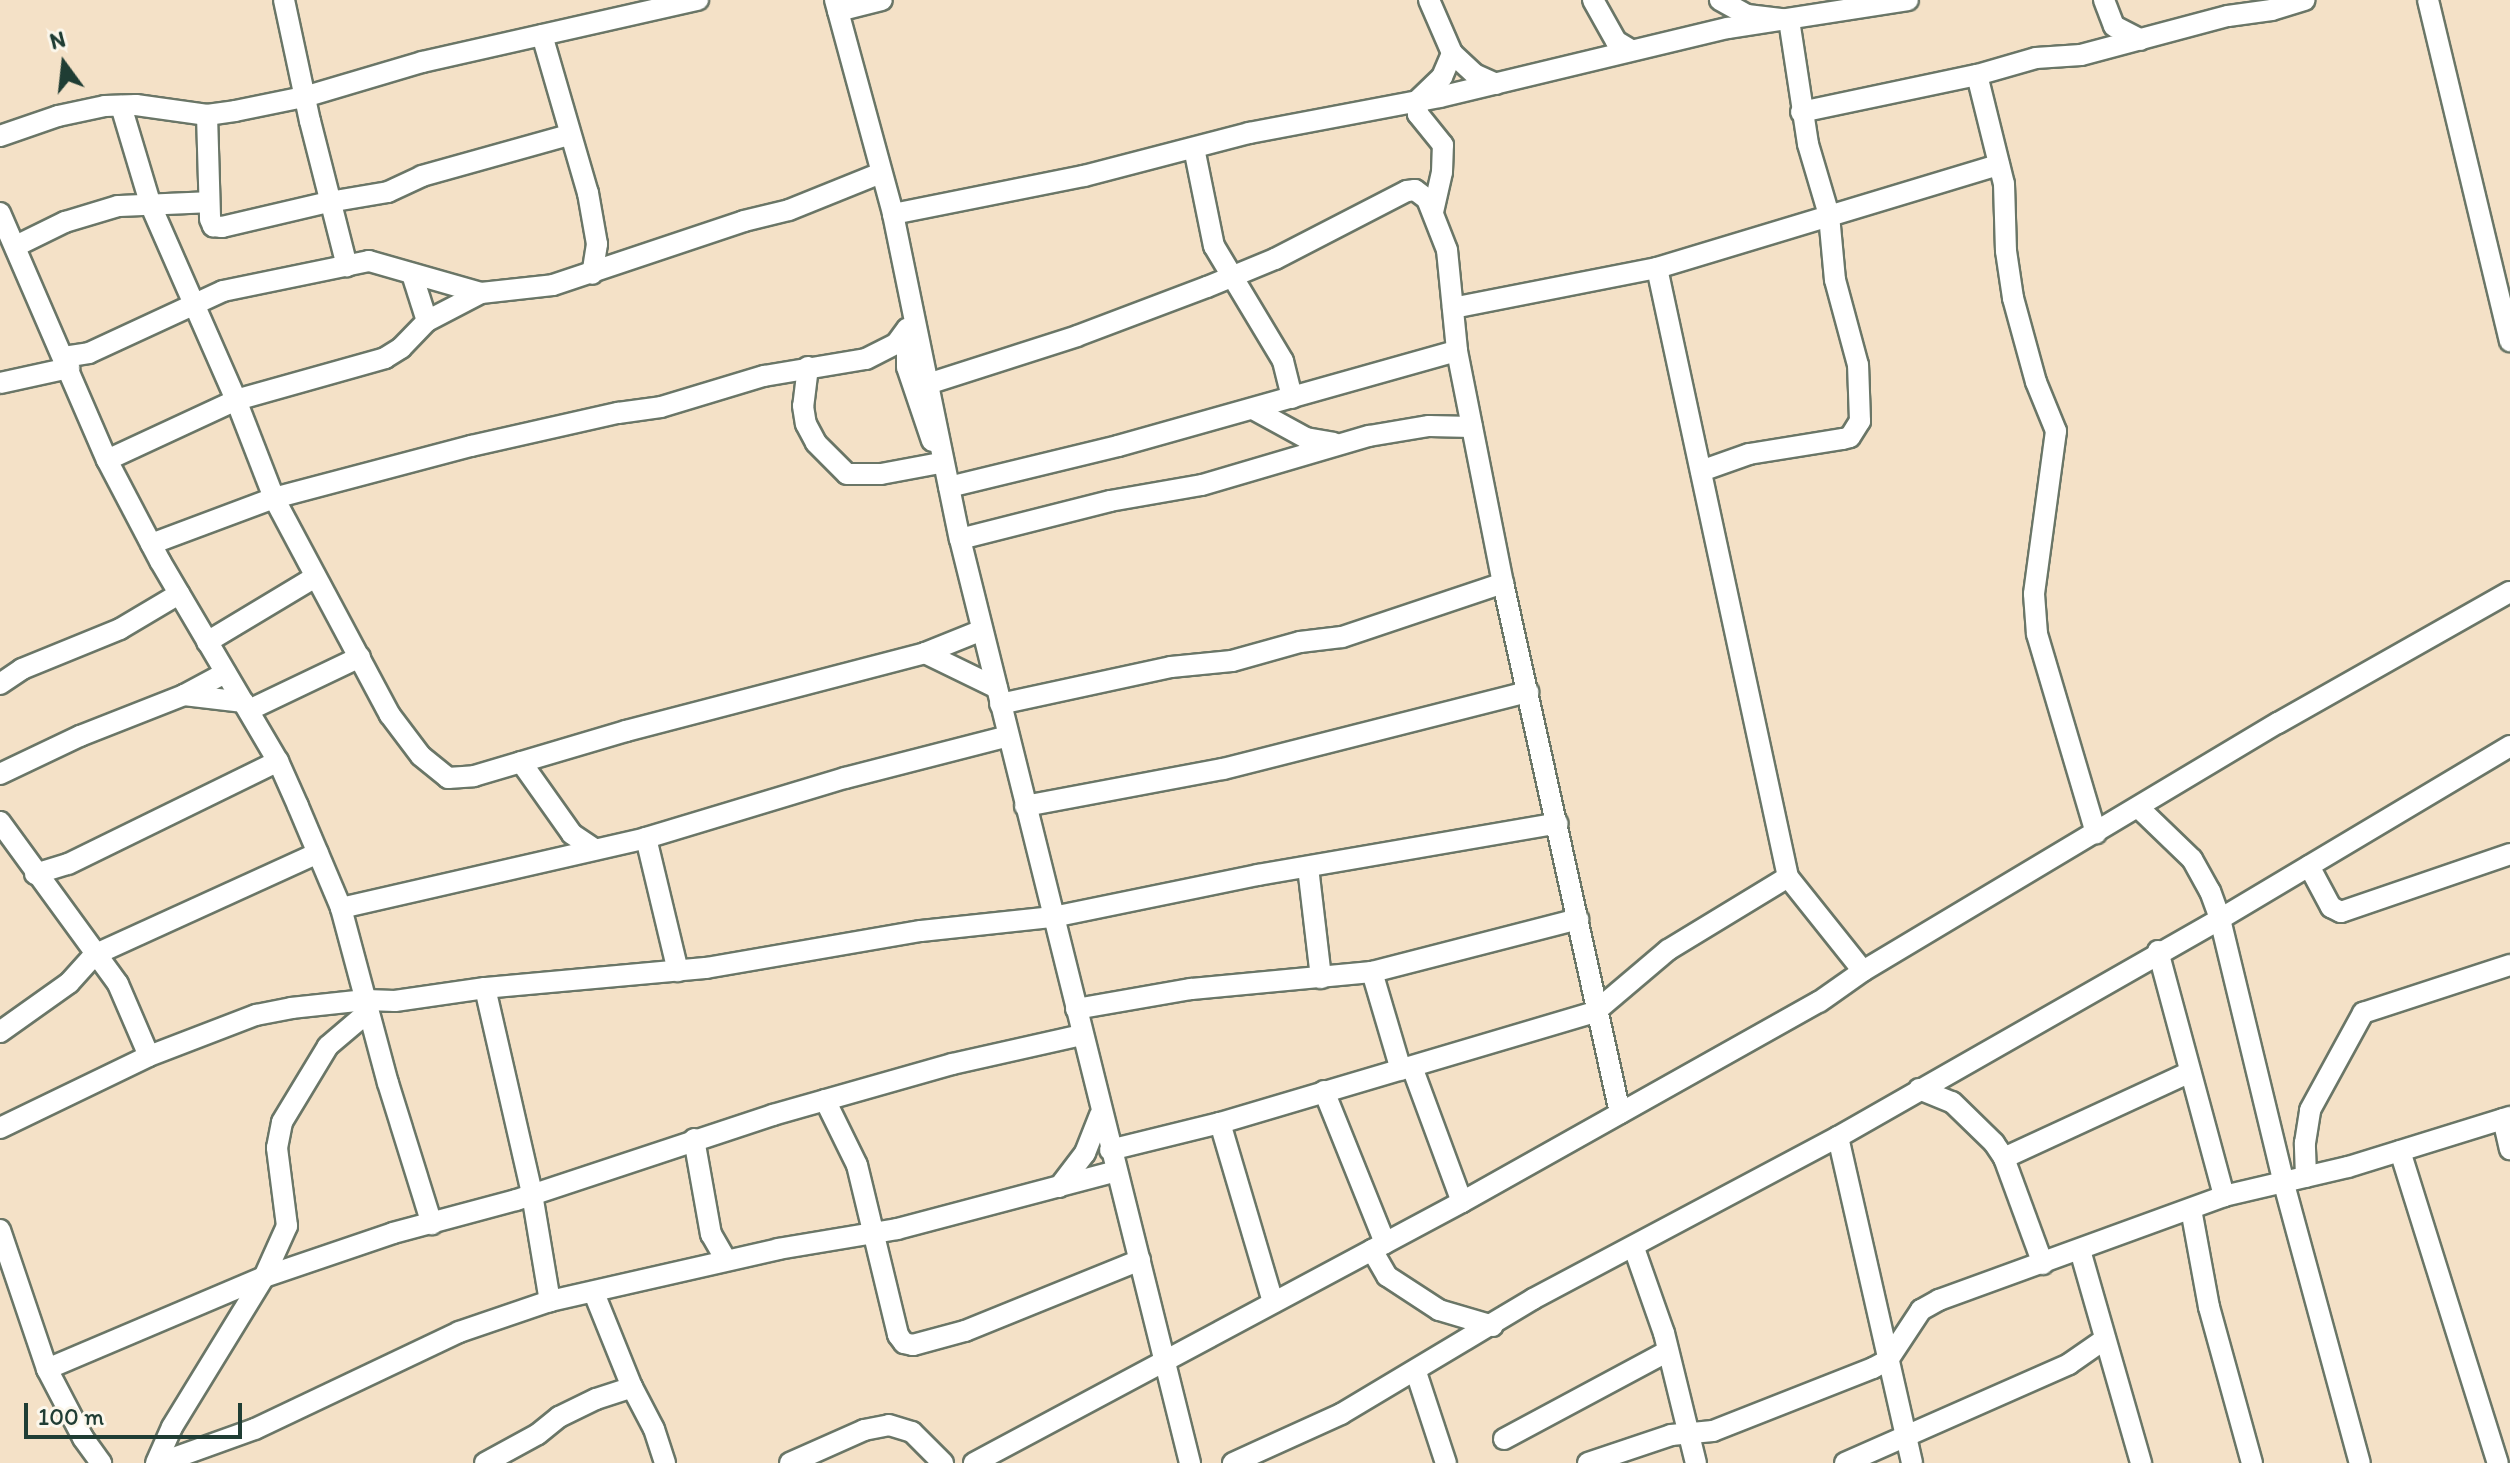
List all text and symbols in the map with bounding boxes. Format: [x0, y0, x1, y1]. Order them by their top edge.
north arrow [24, 24, 104, 104]
text: N [47, 25, 68, 55]
scale bar [28, 1387, 246, 1437]
text: 100 m [38, 1402, 104, 1431]

